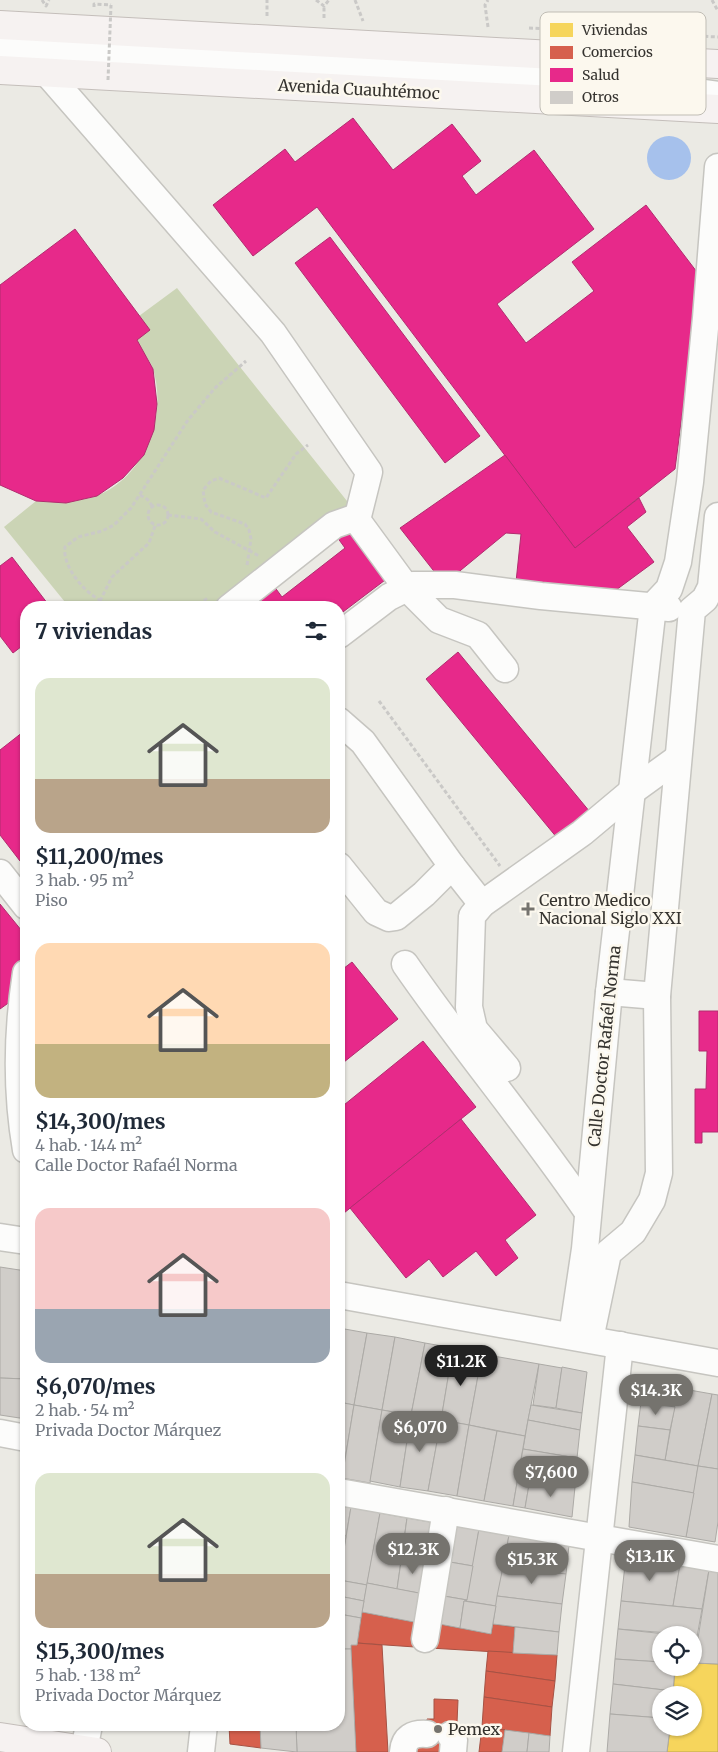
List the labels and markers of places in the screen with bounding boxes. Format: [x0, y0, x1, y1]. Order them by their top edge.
place label: Centro Medico Nacional Siglo XXI [539, 890, 682, 928]
marker: Centro Medico Nacional Siglo XXI [521, 902, 535, 916]
pin: $11.2K [420, 1344, 502, 1387]
pin: $14.3K [615, 1374, 697, 1416]
pin: $6,070 [379, 1410, 461, 1453]
pin: $7,600 [510, 1456, 592, 1498]
pin: $12.3K [372, 1532, 454, 1575]
pin: $13.1K [609, 1540, 691, 1582]
pin: $15.3K [491, 1542, 573, 1585]
place label: Pemex [448, 1719, 501, 1739]
marker: Pemex [432, 1723, 444, 1735]

